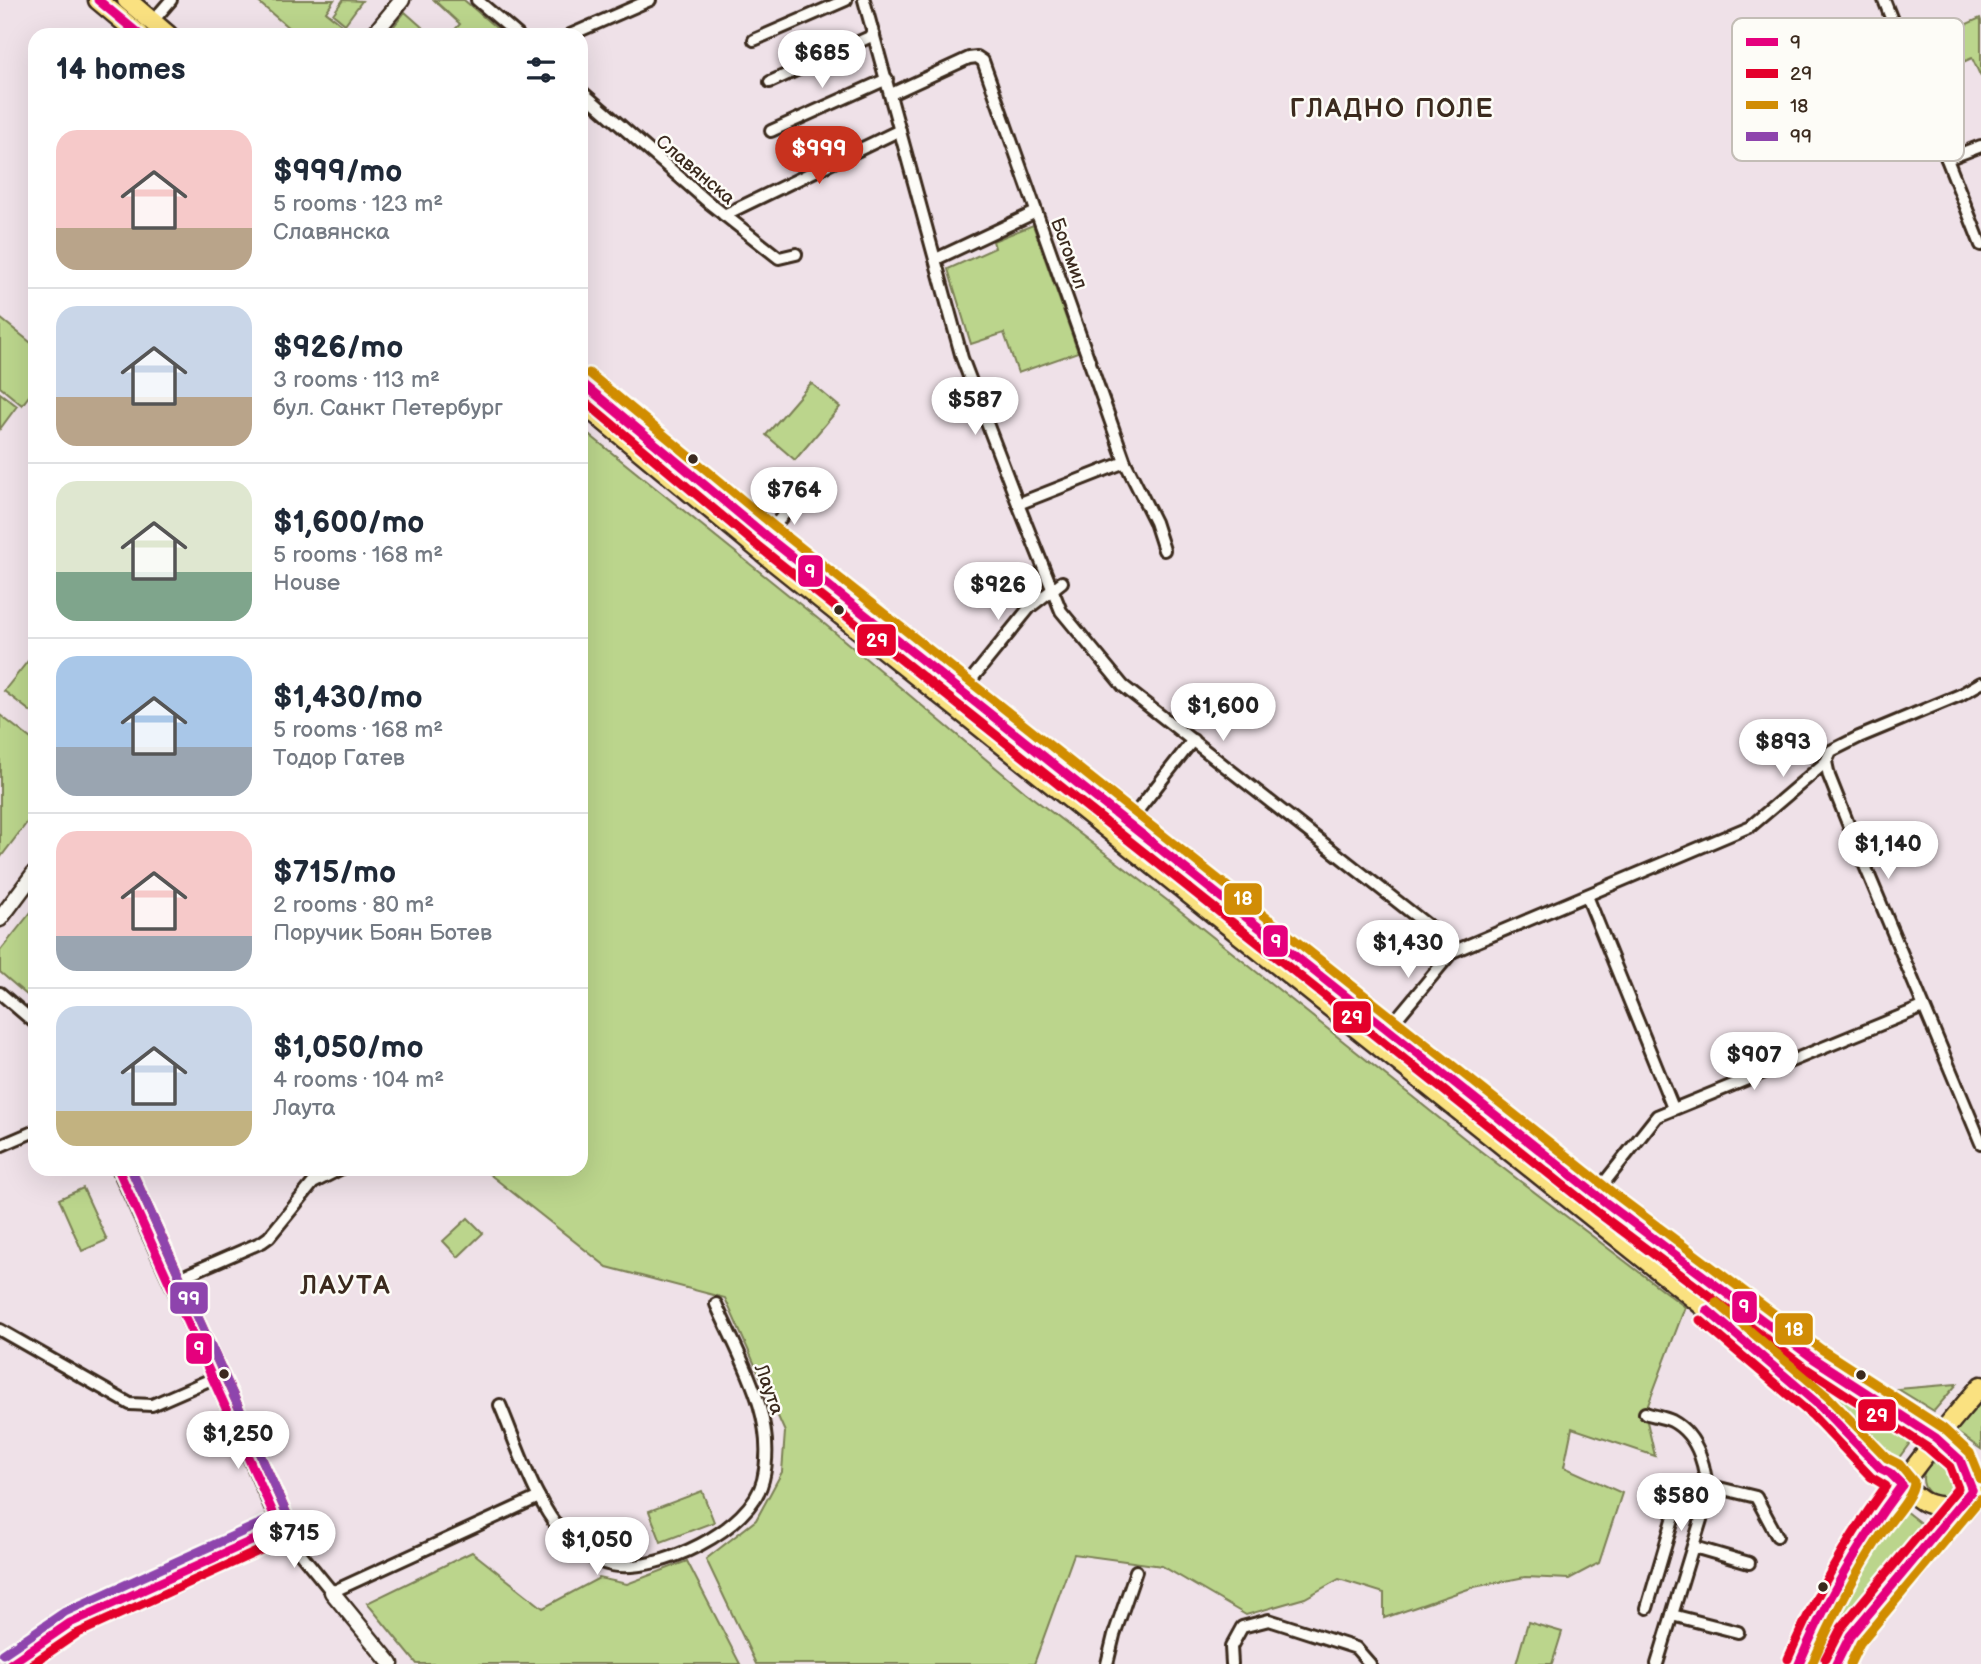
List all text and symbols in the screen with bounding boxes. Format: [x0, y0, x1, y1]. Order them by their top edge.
legend [1732, 18, 1964, 161]
pin: $685 [781, 31, 863, 90]
text: 9 [1790, 32, 1801, 55]
text: $685 [794, 39, 850, 67]
icon: filters [522, 51, 560, 89]
text: 14 homes [56, 52, 185, 88]
text: 29 [1790, 63, 1812, 86]
district label: ГЛАДНО ПОЛЕ [1290, 94, 1494, 125]
text: 18 [1790, 95, 1808, 118]
text: 99 [1790, 126, 1812, 149]
pin: $999 [778, 127, 860, 186]
street label: Славянска [651, 130, 739, 210]
text: $999 [791, 135, 847, 163]
text: $999/mo [273, 154, 402, 190]
icon: home [112, 158, 196, 242]
text: 5 rooms · 123 m² [273, 190, 443, 218]
street label: Богомил [1045, 215, 1092, 292]
text: Славянска [273, 218, 390, 246]
text: $926/mo [273, 330, 403, 366]
icon: home [112, 334, 196, 418]
text: 3 rooms · 113 m² [273, 366, 440, 394]
pin: $587 [934, 378, 1016, 437]
text: $587 [948, 386, 1002, 414]
text: бул. Санкт Петербург [273, 394, 503, 422]
unlabelled marker [686, 452, 700, 466]
pin: $764 [753, 468, 835, 527]
text: $764 [766, 476, 822, 504]
text: $1,600/mo [273, 505, 424, 541]
icon: home [112, 509, 196, 593]
text: 5 rooms · 168 m² [273, 541, 443, 569]
line badge: 9 [797, 554, 824, 588]
text: 9 [804, 561, 816, 584]
pin: $926 [957, 562, 1039, 622]
text: House [273, 569, 340, 597]
text: $926 [970, 571, 1026, 599]
unlabelled marker [832, 603, 846, 617]
line badge: 29 [856, 623, 897, 657]
text: 29 [866, 630, 888, 653]
text: $1,430/mo [273, 680, 423, 716]
icon: home [112, 684, 196, 768]
pin: $1,600 [1166, 684, 1280, 743]
text: $1,600 [1187, 692, 1259, 720]
text: 5 rooms · 168 m² [273, 716, 443, 744]
pin: $893 [1742, 720, 1824, 779]
text: $893 [1755, 728, 1811, 756]
text: Тодор Гатев [273, 744, 405, 772]
pin: $1,140 [1831, 822, 1945, 881]
text: $1,140 [1854, 830, 1922, 858]
text: $715/mo [273, 855, 396, 891]
icon: home [112, 859, 196, 943]
line badge: 18 [1223, 882, 1263, 916]
text: 18 [1233, 888, 1253, 911]
text: 2 rooms · 80 m² [273, 891, 434, 919]
text: Поручик Боян Ботев [273, 919, 492, 947]
pin: $1,430 [1351, 920, 1465, 980]
line badge: 9 [1262, 924, 1289, 958]
text: $1,430 [1372, 929, 1444, 957]
text: 9 [1270, 931, 1282, 954]
line badge: 29 [1332, 1000, 1372, 1034]
text: 29 [1341, 1007, 1363, 1030]
text: $1,050/mo [273, 1030, 423, 1066]
pin: $907 [1713, 1032, 1795, 1092]
icon: home [112, 1034, 196, 1118]
text: $907 [1726, 1041, 1782, 1069]
text: 4 rooms · 104 m² [273, 1066, 444, 1094]
text: Лаута [273, 1094, 336, 1122]
district label: ЛАУТА [299, 1271, 392, 1302]
line badge: 99 [169, 1281, 209, 1315]
text: 99 [178, 1288, 200, 1311]
line badge: 9 [1731, 1290, 1758, 1324]
text: 9 [1738, 1296, 1750, 1319]
line badge: 18 [1774, 1312, 1814, 1346]
text: 18 [1784, 1319, 1804, 1342]
line badge: 9 [185, 1332, 213, 1365]
text: 9 [193, 1338, 205, 1361]
street label: Лаута [749, 1360, 788, 1418]
unlabelled marker [217, 1367, 231, 1381]
unlabelled marker [1854, 1368, 1868, 1382]
line badge: 29 [1857, 1398, 1897, 1432]
text: 29 [1866, 1405, 1888, 1428]
pin: $1,250 [181, 1412, 295, 1471]
text: $1,250 [202, 1420, 274, 1448]
pin: $580 [1640, 1474, 1722, 1533]
text: $580 [1653, 1482, 1709, 1510]
pin: $715 [253, 1510, 335, 1570]
pin: $1,050 [540, 1518, 654, 1577]
text: $715 [269, 1519, 319, 1547]
text: $1,050 [561, 1526, 633, 1554]
unlabelled marker [1816, 1580, 1830, 1594]

